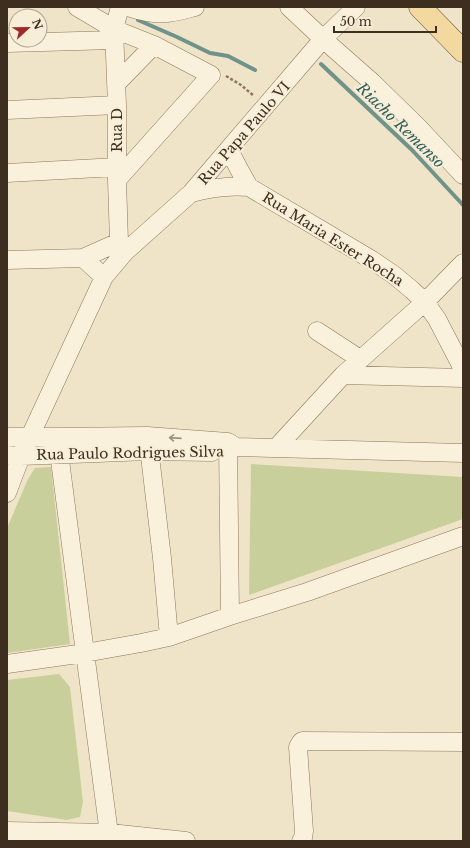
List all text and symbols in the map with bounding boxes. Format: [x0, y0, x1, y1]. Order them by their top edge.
north arrow [8, 8, 48, 48]
scale bar [334, 8, 436, 34]
text: 50 m [340, 14, 372, 29]
text: N [29, 17, 46, 32]
street label: Rua Papa Paulo VI [194, 78, 294, 188]
water label: Riacho Remanso [352, 78, 449, 172]
street label: Rua D [108, 108, 126, 152]
street label: Rua Maria Ester Rocha [259, 188, 407, 290]
one-way arrow [169, 434, 182, 441]
street label: Rua Paulo Rodrigues Silva [36, 442, 224, 464]

